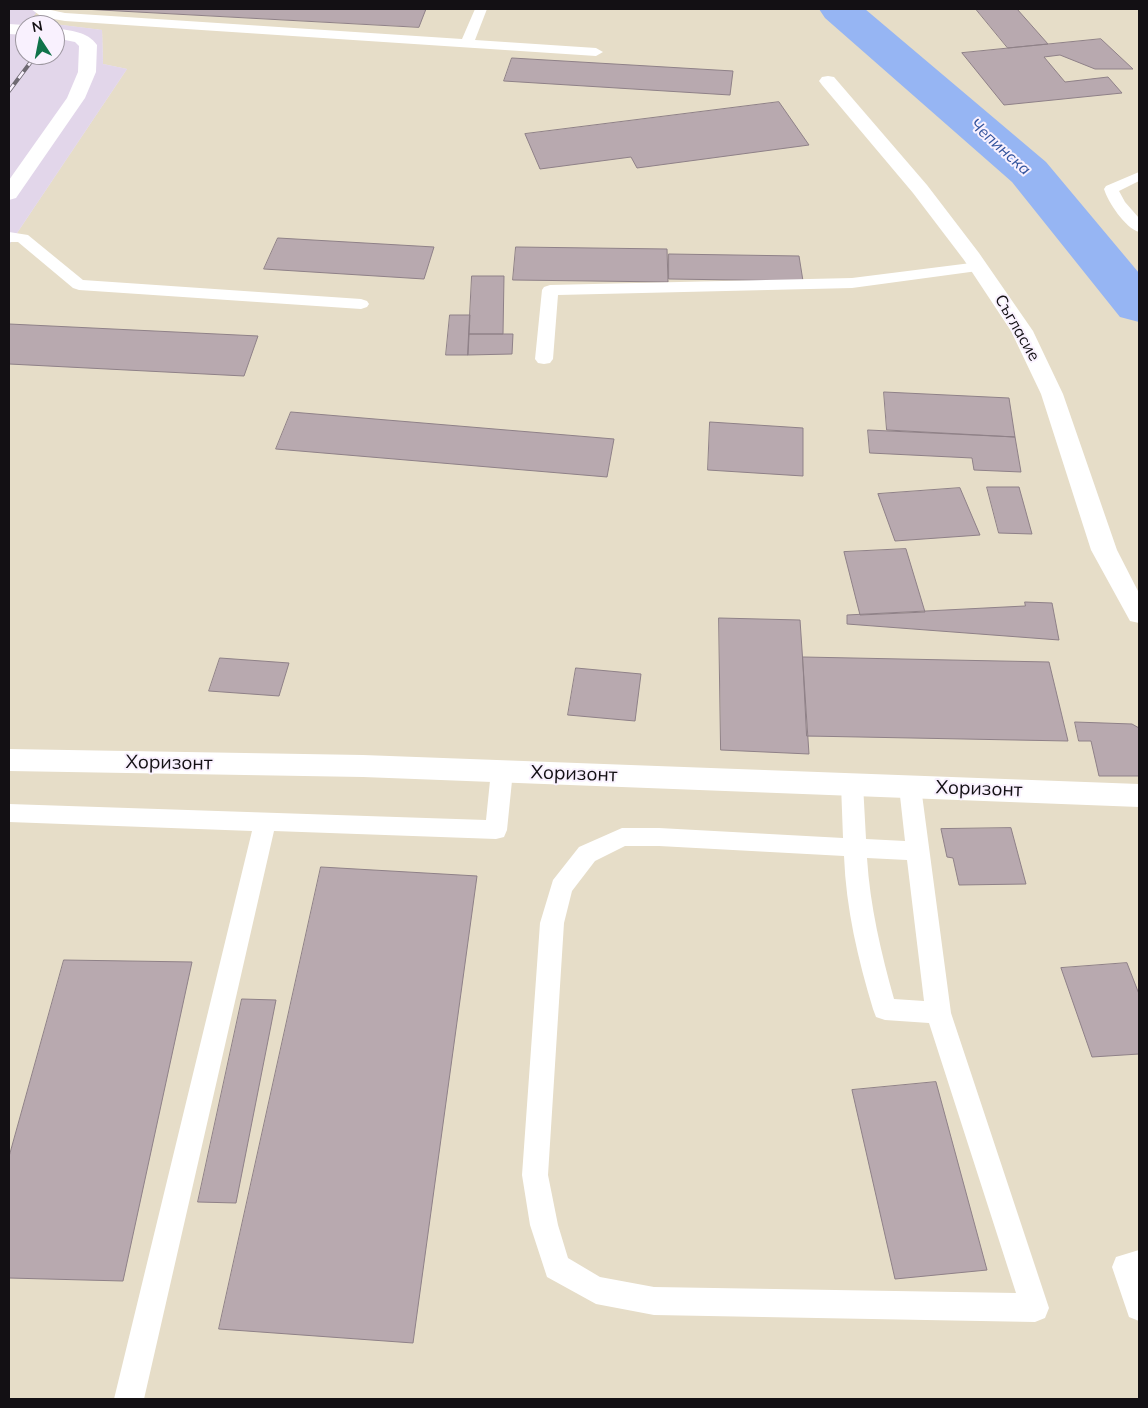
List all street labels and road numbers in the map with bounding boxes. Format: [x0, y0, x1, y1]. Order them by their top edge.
street label: Съгласие [990, 291, 1044, 365]
street label: Хоризонт [125, 751, 213, 775]
street label: Хоризонт [530, 761, 618, 787]
street label: Хоризонт [935, 776, 1023, 802]

